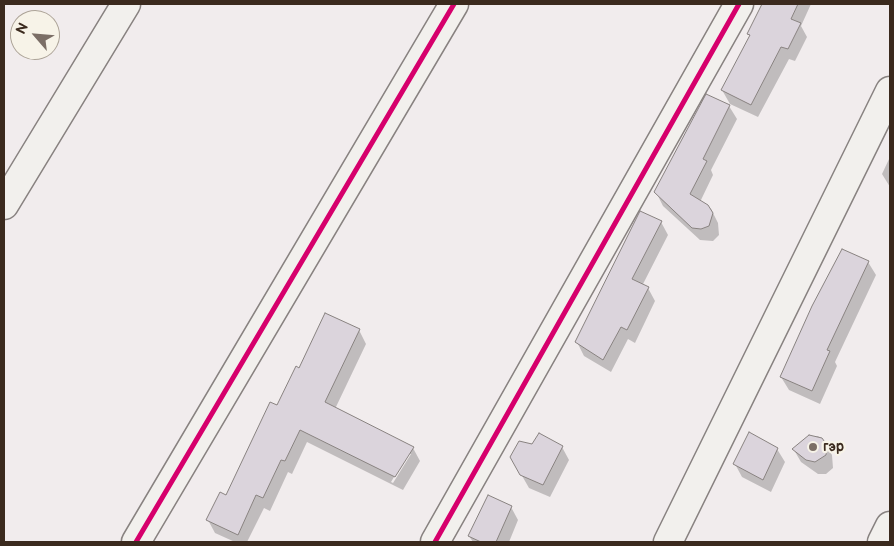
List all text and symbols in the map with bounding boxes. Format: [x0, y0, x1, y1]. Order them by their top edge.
north arrow [10, 10, 60, 60]
text: N [12, 20, 32, 37]
place label: гэр [823, 439, 844, 455]
marker: гэр [807, 441, 819, 453]

